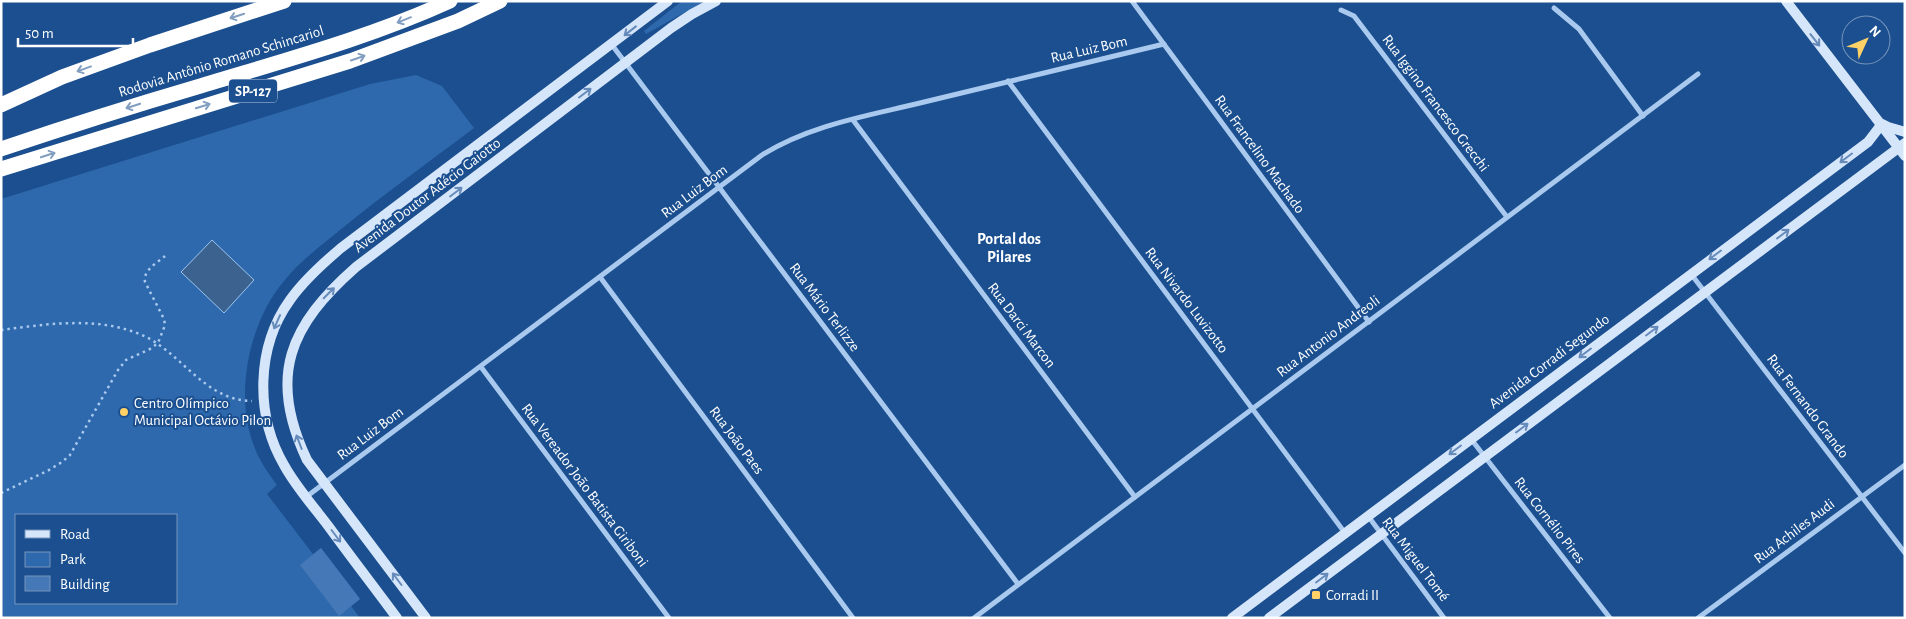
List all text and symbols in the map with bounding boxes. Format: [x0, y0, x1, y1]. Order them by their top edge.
one-way arrow [230, 12, 246, 22]
scale bar [18, 15, 132, 47]
north arrow [1841, 15, 1891, 65]
one-way arrow [397, 16, 412, 25]
street label: Rodovia Antônio Romano Schincariol [117, 23, 326, 100]
text: N [1866, 23, 1883, 40]
text: 50 m [25, 26, 54, 41]
one-way arrow [623, 26, 637, 36]
street label: Rua Iggino Francesco Grecchi [1379, 32, 1492, 175]
street label: Rua Luiz Bom [1049, 33, 1129, 66]
one-way arrow [1810, 33, 1821, 46]
one-way arrow [350, 53, 366, 63]
one-way arrow [77, 65, 92, 74]
road number: SP-127 [229, 80, 277, 102]
one-way arrow [578, 88, 591, 99]
street label: Rua Francelino Machado [1212, 92, 1307, 216]
one-way arrow [194, 101, 210, 111]
one-way arrow [126, 102, 141, 111]
street label: Avenida Doutor Adécio Gaiotto [351, 135, 504, 255]
one-way arrow [39, 149, 55, 159]
one-way arrow [1839, 153, 1853, 163]
street label: Rua Luiz Bom [658, 162, 730, 221]
one-way arrow [449, 186, 462, 197]
one-way arrow [1776, 229, 1790, 239]
district label: Portal dos Pilares [977, 231, 1041, 265]
street label: Rua Nivardo Luvizotto [1142, 245, 1231, 356]
one-way arrow [1709, 250, 1723, 261]
street label: Rua Mário Terlizze [787, 260, 863, 354]
street label: Rua Darci Marcon [985, 280, 1058, 371]
one-way arrow [323, 286, 335, 299]
street label: Rua Antonio Andreoli [1274, 293, 1383, 380]
street label: Avenida Corradi Segundo [1486, 311, 1612, 411]
one-way arrow [272, 314, 282, 329]
one-way arrow [1645, 326, 1659, 336]
one-way arrow [1578, 348, 1592, 358]
street label: Rua Fernando Grando [1764, 352, 1851, 461]
place label: Centro Olímpico Municipal Octávio Pilon [134, 396, 271, 428]
street label: Rua Vereador João Batista Giriboni [518, 401, 651, 570]
street label: Rua Luiz Bom [334, 404, 406, 463]
street label: Rua João Paes [706, 404, 767, 477]
marker: Centro Olímpico Municipal Octávio Pilon [118, 406, 130, 418]
one-way arrow [1515, 423, 1529, 433]
one-way arrow [294, 435, 303, 450]
one-way arrow [1448, 445, 1462, 455]
street label: Rua Cornélio Pires [1511, 474, 1588, 566]
street label: Rua Achiles Audi [1751, 496, 1837, 567]
legend [15, 514, 178, 604]
street label: Rua Miguel Tomé [1379, 514, 1452, 604]
text: Road [60, 527, 90, 542]
one-way arrow [330, 529, 341, 542]
text: Park [60, 552, 86, 567]
one-way arrow [392, 572, 402, 586]
one-way arrow [1315, 573, 1329, 583]
text: Building [60, 577, 110, 592]
place label: Corradi II [1326, 588, 1379, 603]
marker: Corradi II [1310, 589, 1322, 601]

